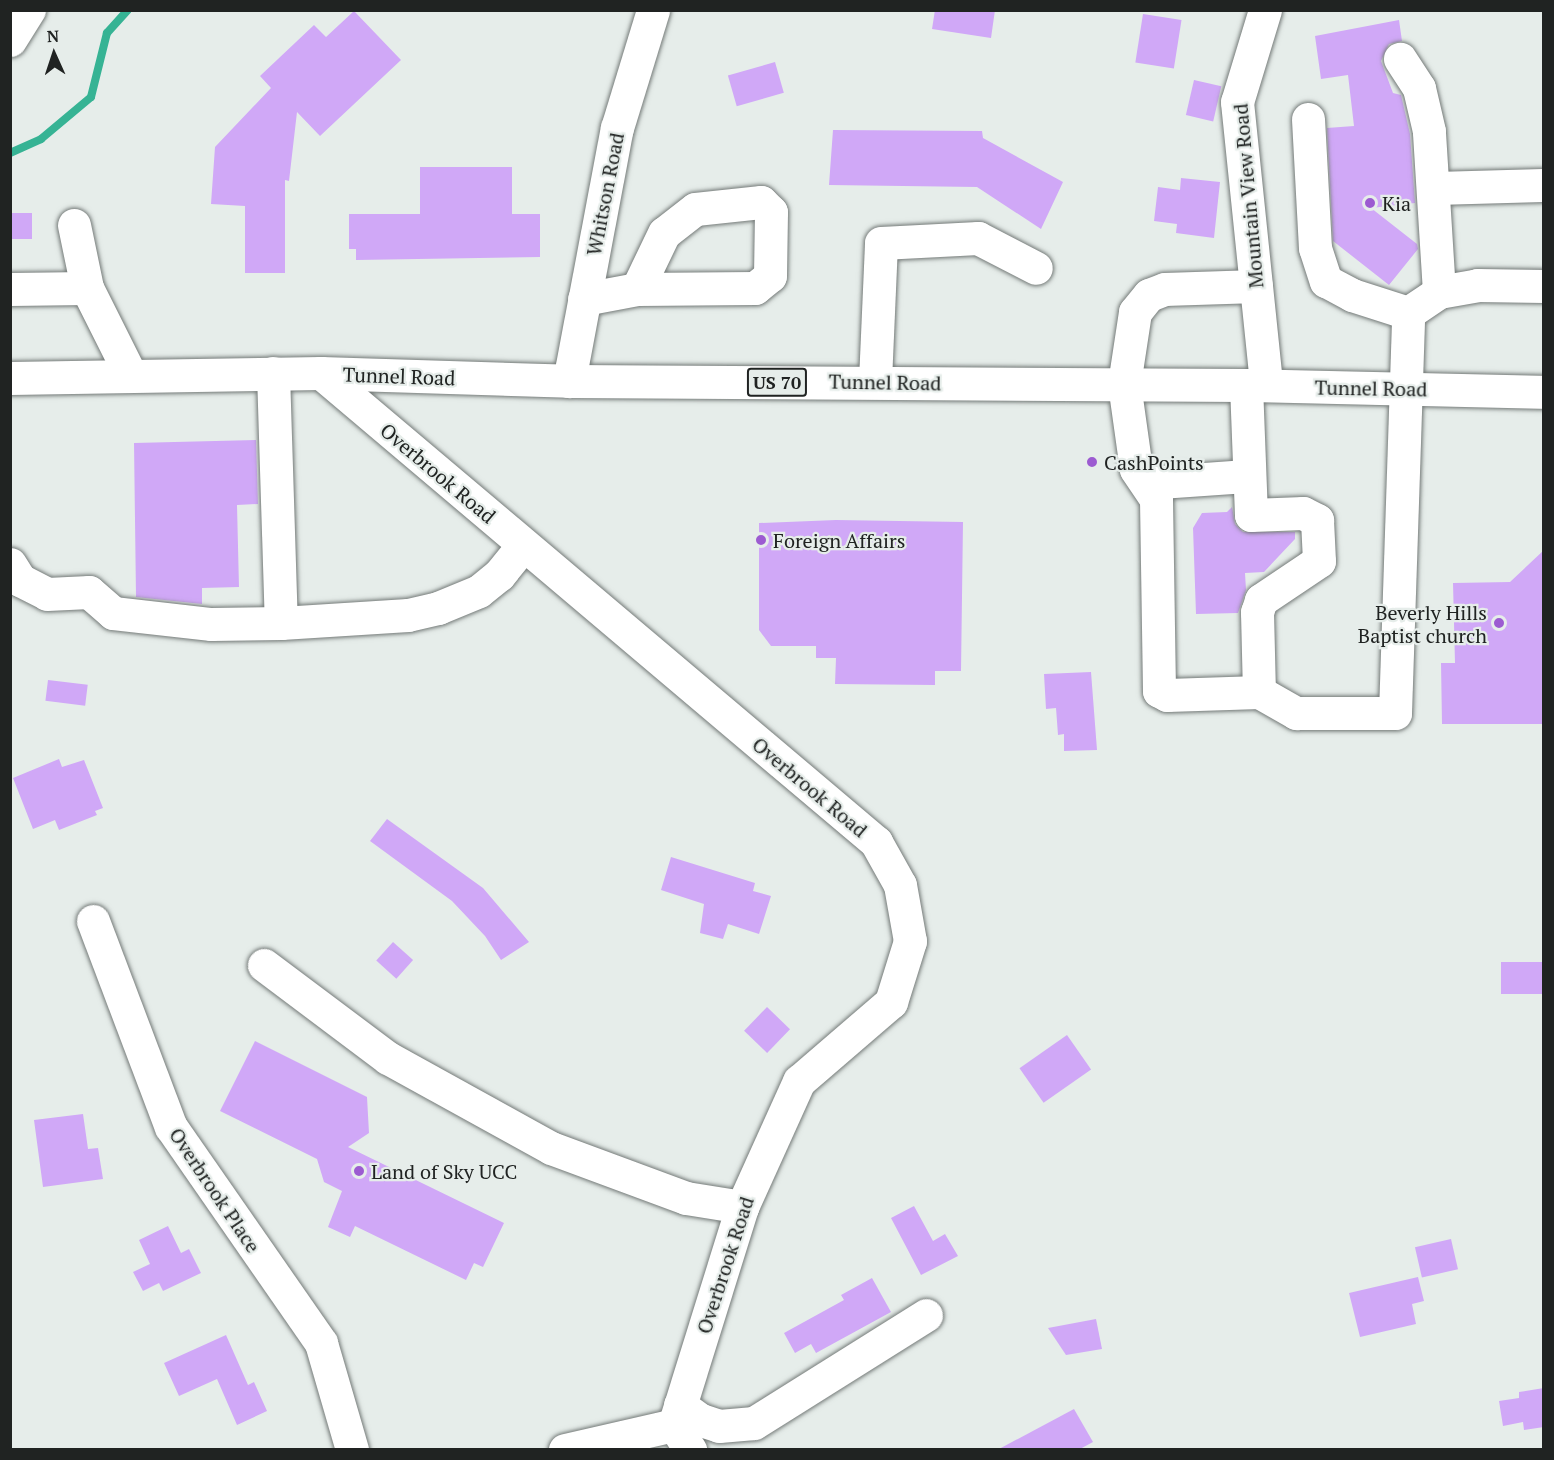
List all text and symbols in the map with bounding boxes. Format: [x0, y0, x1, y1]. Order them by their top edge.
north arrow [24, 24, 84, 84]
text: N [46, 25, 60, 47]
street label: Mountain View Road [1228, 102, 1268, 290]
street label: Whitson Road [581, 130, 629, 258]
place label: Kia [1382, 191, 1411, 215]
marker: Kia [1363, 196, 1377, 210]
street label: Tunnel Road [342, 362, 456, 390]
road number: US 70 [746, 367, 808, 397]
street label: Tunnel Road [829, 369, 941, 395]
street label: Tunnel Road [1315, 375, 1427, 401]
street label: Overbrook Road [376, 418, 500, 528]
place label: CashPoints [1104, 450, 1204, 474]
marker: CashPoints [1085, 455, 1099, 469]
place label: Foreign Affairs [773, 528, 906, 552]
marker: Foreign Affairs [754, 533, 768, 547]
place label: Beverly Hills Baptist church [1358, 600, 1487, 647]
marker: Beverly Hills Baptist church [1492, 616, 1506, 630]
street label: Overbrook Road [748, 732, 872, 842]
street label: Overbrook Place [164, 1123, 266, 1257]
place label: Land of Sky UCC [371, 1159, 517, 1183]
marker: Land of Sky UCC [352, 1164, 366, 1178]
street label: Overbrook Road [692, 1193, 758, 1337]

